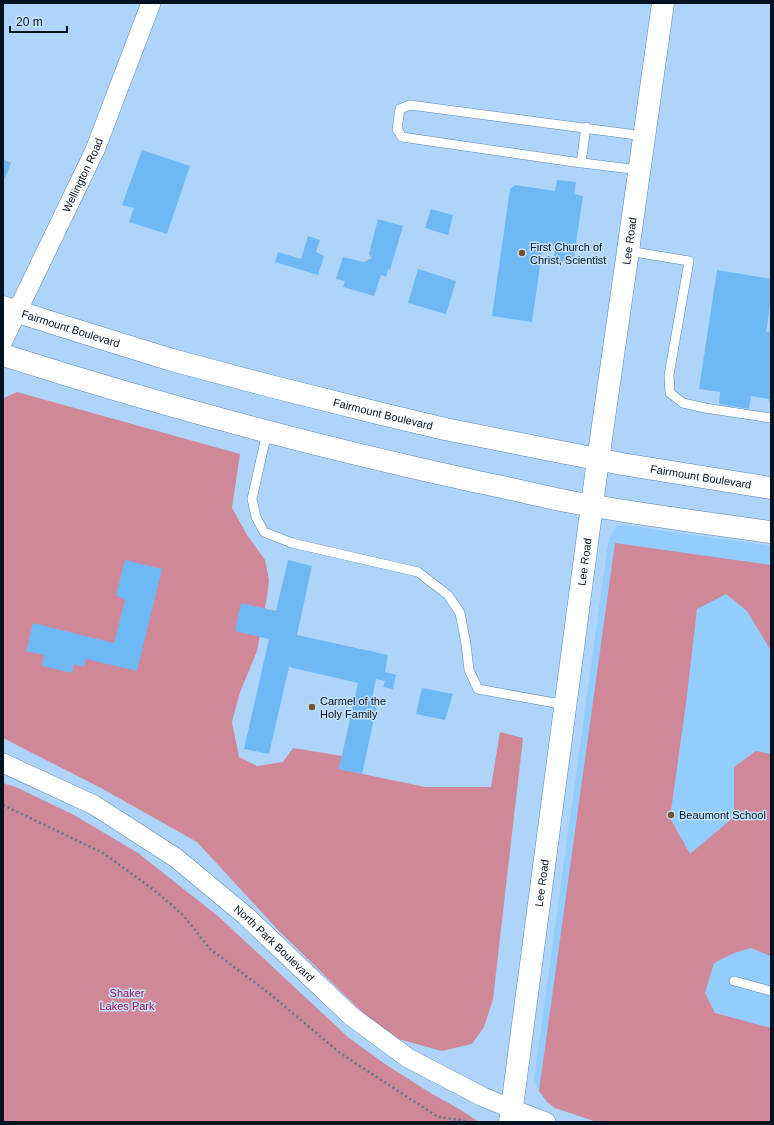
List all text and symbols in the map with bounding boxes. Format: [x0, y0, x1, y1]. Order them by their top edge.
scale bar [10, 8, 67, 34]
text: 20 m [16, 15, 43, 29]
street label: Wellington Road [60, 136, 105, 214]
street label: Lee Road [620, 217, 639, 266]
place label: First Church of Christ, Scientist [530, 241, 606, 266]
marker: First Church of Christ, Scientist [517, 248, 527, 258]
street label: Fairmount Boulevard [20, 307, 121, 349]
street label: Fairmount Boulevard [332, 396, 434, 432]
street label: Fairmount Boulevard [649, 463, 752, 491]
street label: Lee Road [575, 537, 594, 586]
place label: Carmel of the Holy Family [320, 695, 386, 720]
marker: Carmel of the Holy Family [307, 702, 317, 712]
place label: Beaumont School [679, 809, 766, 821]
marker: Beaumont School [666, 810, 676, 820]
street label: Lee Road [533, 859, 551, 908]
street label: North Park Boulevard [232, 903, 317, 984]
park label: Shaker Lakes Park [99, 987, 155, 1012]

